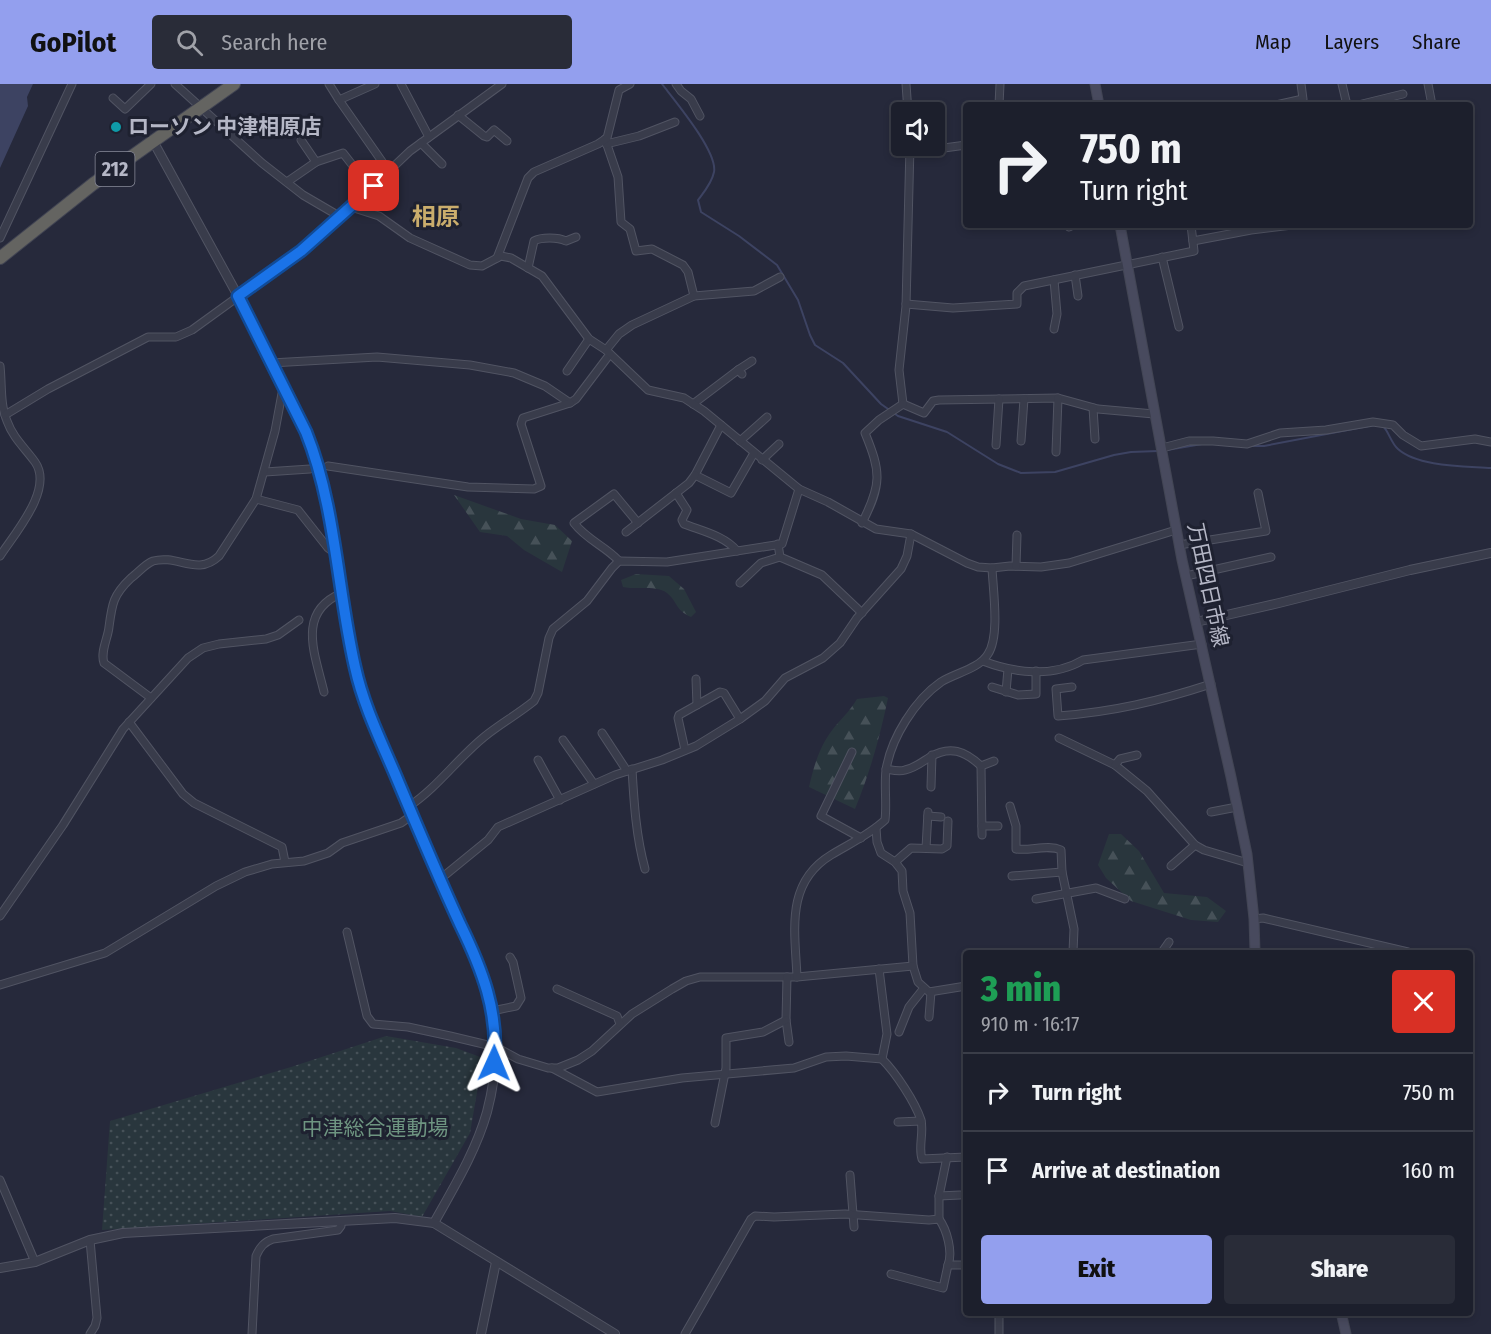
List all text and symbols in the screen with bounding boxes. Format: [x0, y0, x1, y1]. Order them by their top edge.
search box [152, 15, 572, 69]
text: GoPilot [30, 26, 116, 59]
icon: search [173, 26, 206, 59]
text: Search here [221, 29, 327, 56]
text: Map [1255, 29, 1291, 55]
text: Layers [1324, 29, 1379, 55]
text: Share [1412, 29, 1461, 55]
map controls [891, 102, 945, 156]
button: sound [891, 102, 945, 156]
place label: ローソン 中津相原店 [128, 114, 321, 140]
marker: ローソン 中津相原店 [109, 120, 123, 134]
text: 750 m [1080, 124, 1182, 174]
icon: right [981, 126, 1059, 204]
road number: 212 [96, 152, 134, 186]
pin [348, 160, 399, 211]
icon: arrive [357, 169, 390, 202]
text: Turn right [1080, 175, 1188, 207]
district label: 相原 [412, 203, 460, 231]
street label: 万田四日市線 [1182, 521, 1234, 649]
text: 3 min [981, 967, 1061, 1011]
button: close [1392, 970, 1455, 1033]
text: 910 m · 16:17 [981, 1012, 1079, 1036]
position arrow [462, 1031, 526, 1095]
icon: right [981, 1076, 1014, 1109]
text: Turn right [1032, 1079, 1121, 1106]
text: 750 m [1403, 1079, 1455, 1106]
park label: 中津総合運動場 [302, 1115, 449, 1141]
icon: arrive [981, 1154, 1014, 1187]
text: Arrive at destination [1032, 1157, 1220, 1184]
text: 160 m [1402, 1157, 1455, 1184]
button: Exit [981, 1235, 1212, 1304]
button: Share [1224, 1235, 1455, 1304]

